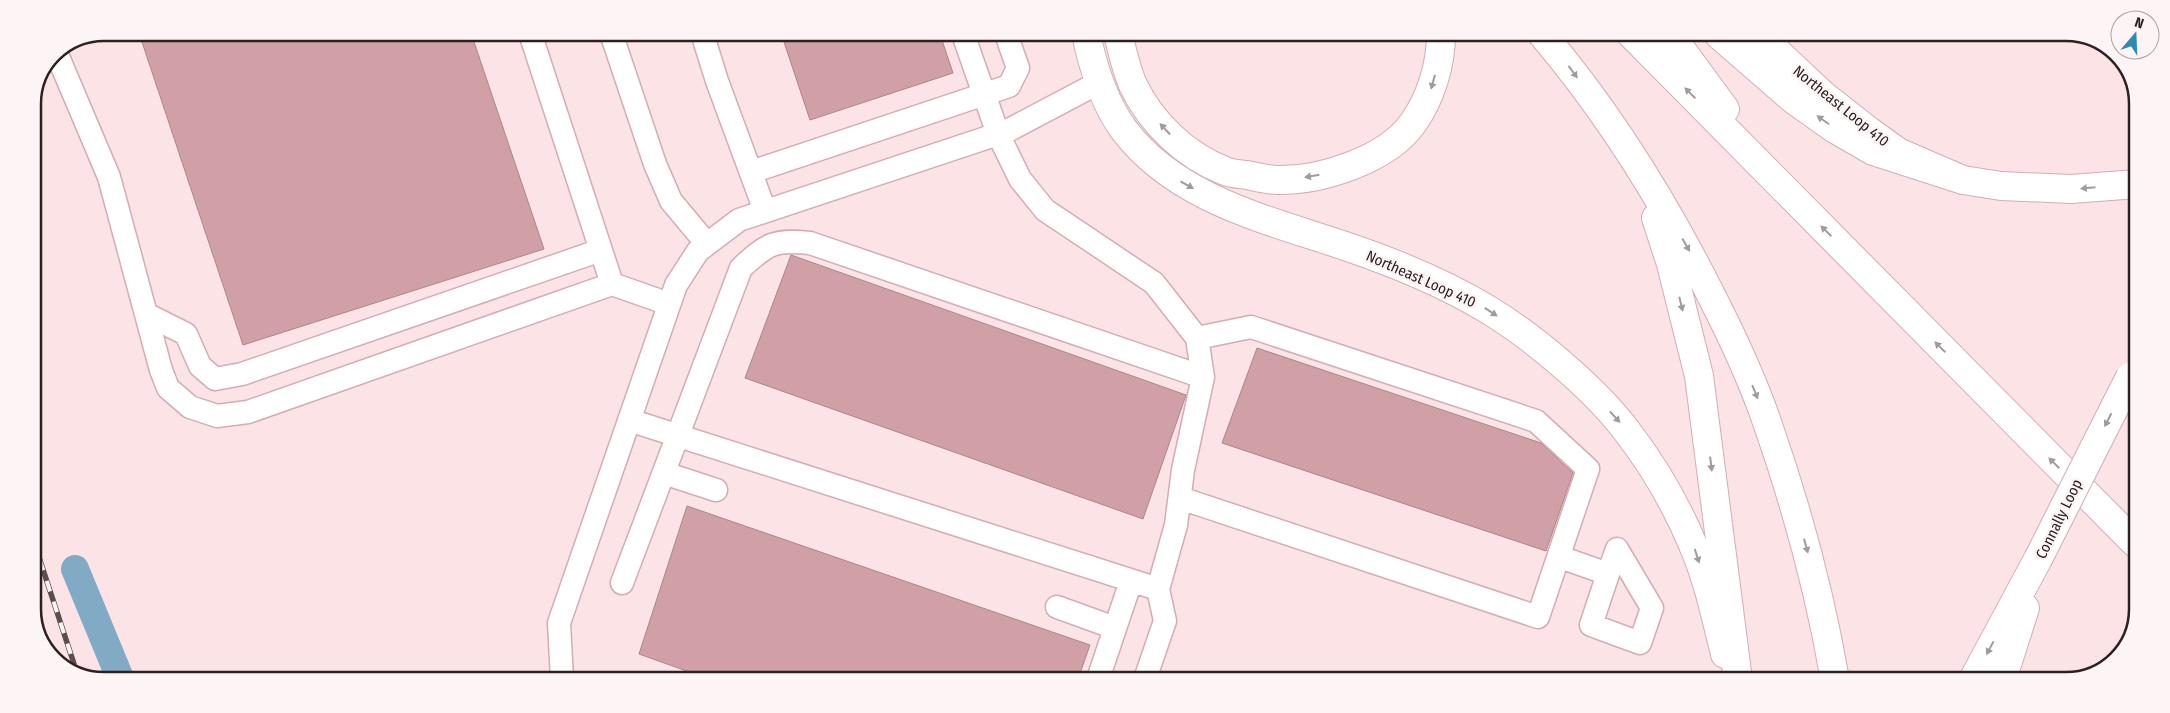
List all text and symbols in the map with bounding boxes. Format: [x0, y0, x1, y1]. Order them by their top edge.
north arrow [2110, 10, 2160, 60]
text: N [2132, 14, 2146, 33]
street label: Northeast Loop 410 [1789, 62, 1893, 150]
one-way arrow [1568, 65, 1578, 79]
one-way arrow [1428, 74, 1436, 89]
one-way arrow [1684, 87, 1696, 99]
one-way arrow [1816, 115, 1830, 125]
one-way arrow [1159, 124, 1171, 136]
one-way arrow [1304, 172, 1320, 180]
one-way arrow [1180, 181, 1195, 189]
one-way arrow [2080, 184, 2096, 192]
one-way arrow [1820, 225, 1832, 237]
one-way arrow [1681, 239, 1690, 252]
street label: Northeast Loop 410 [1363, 247, 1479, 311]
one-way arrow [1678, 297, 1686, 312]
one-way arrow [1484, 307, 1498, 317]
one-way arrow [1934, 341, 1946, 353]
one-way arrow [1751, 385, 1759, 400]
one-way arrow [1609, 411, 1621, 423]
one-way arrow [2104, 413, 2112, 428]
one-way arrow [1707, 456, 1715, 472]
one-way arrow [2048, 457, 2060, 469]
street label: Connally Loop [2032, 476, 2086, 562]
one-way arrow [1803, 539, 1811, 554]
one-way arrow [1693, 549, 1701, 564]
one-way arrow [1986, 641, 1994, 655]

